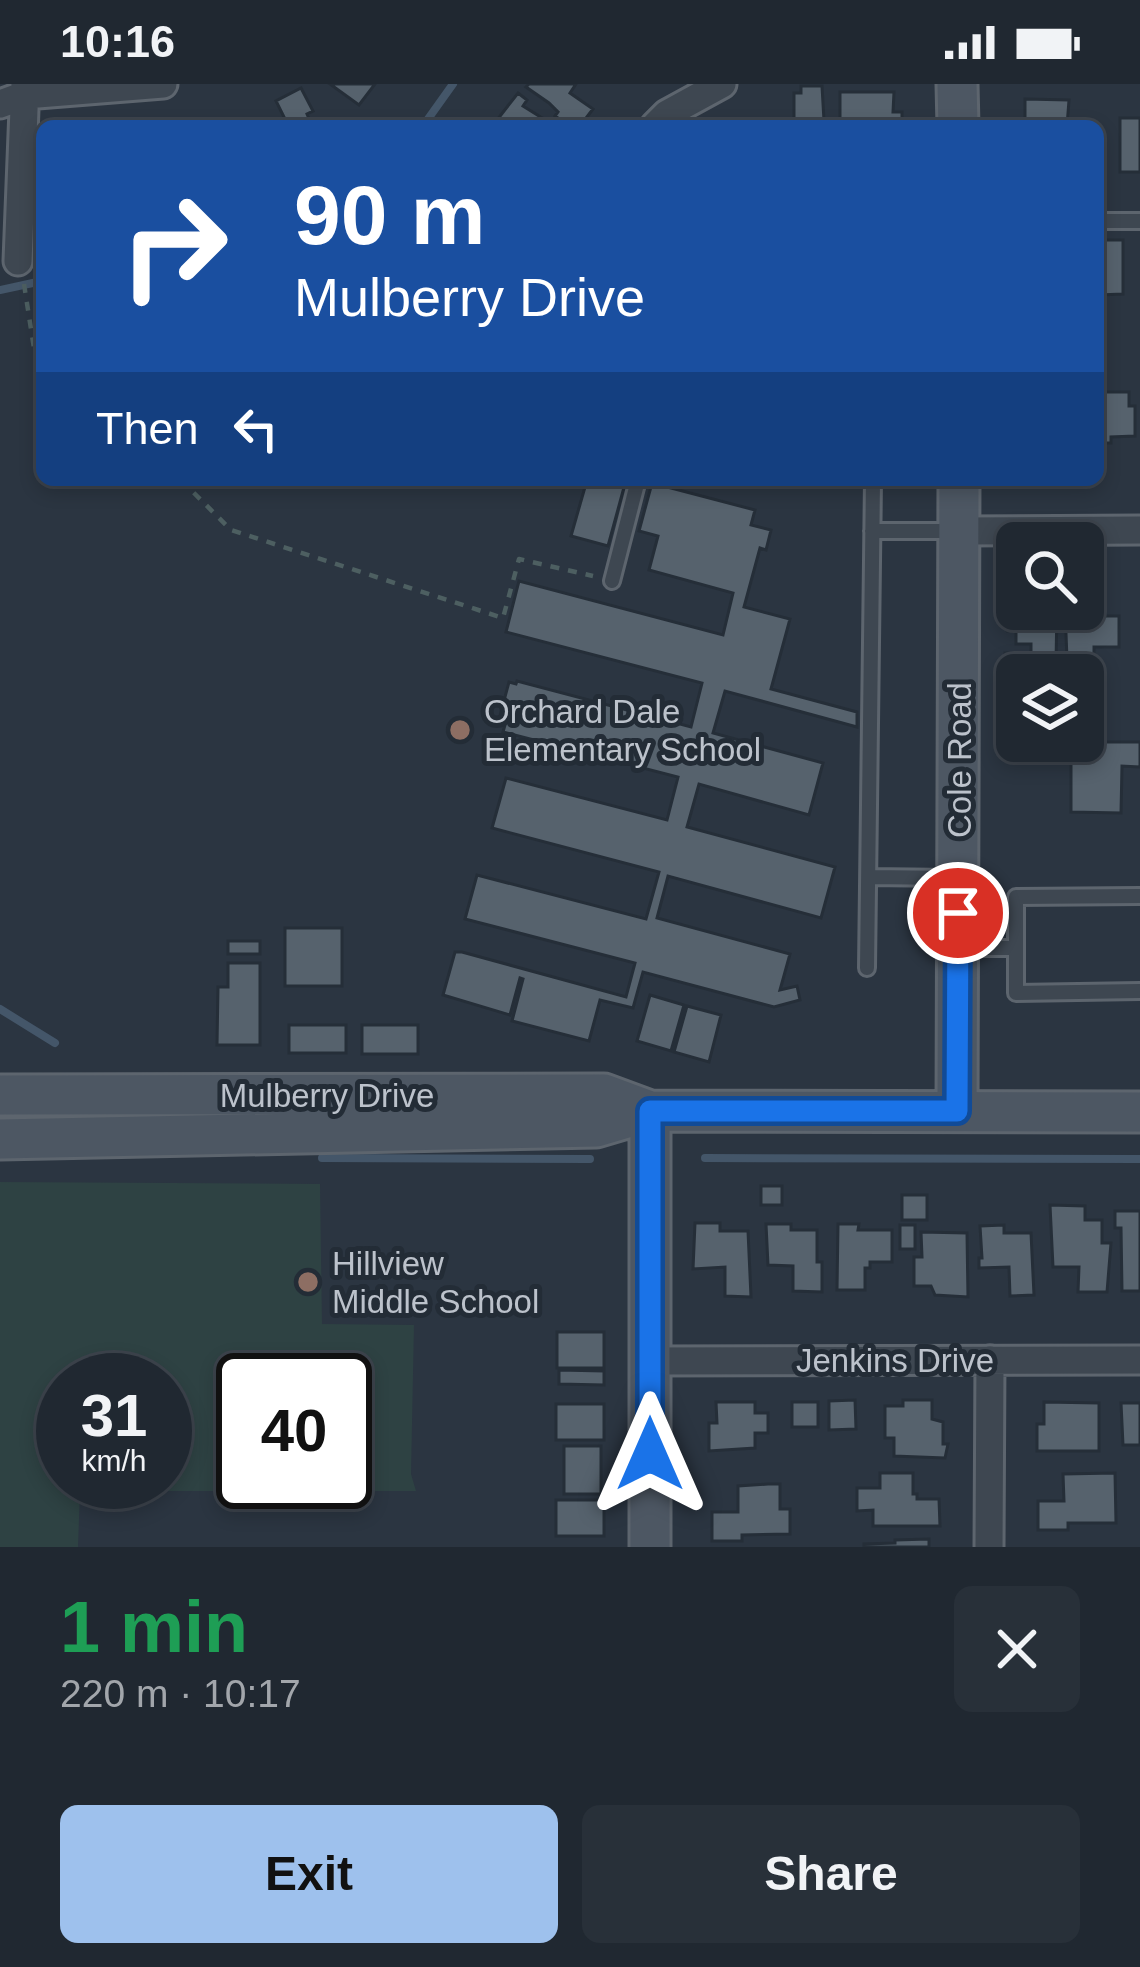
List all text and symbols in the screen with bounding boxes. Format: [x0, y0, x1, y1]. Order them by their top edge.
text: 10:16 [60, 16, 175, 67]
icon: right [96, 168, 252, 324]
text: 90 m [294, 168, 485, 262]
text: Mulberry Drive [294, 267, 645, 327]
icon: left [223, 396, 289, 462]
text: Then [96, 403, 199, 454]
map controls [996, 522, 1104, 762]
button: search [996, 522, 1104, 630]
button: layers [996, 654, 1104, 762]
street label: Cole Road [941, 682, 978, 838]
place label: Orchard Dale Elementary School [484, 693, 761, 768]
marker: Orchard Dale Elementary School [447, 717, 473, 743]
pin [907, 862, 1009, 964]
icon: arrive [925, 880, 991, 946]
street label: Mulberry Drive [220, 1077, 434, 1114]
place label: Hillview Middle School [332, 1245, 539, 1320]
marker: Hillview Middle School [295, 1269, 321, 1295]
street label: Jenkins Drive [796, 1342, 994, 1379]
speed limit sign: 40 [216, 1353, 372, 1509]
text: 31 [81, 1382, 147, 1449]
position arrow [587, 1391, 713, 1517]
text: km/h [81, 1444, 147, 1477]
button: close [954, 1586, 1080, 1712]
text: 1 min [60, 1587, 248, 1667]
text: 220 m · 10:17 [60, 1672, 301, 1715]
button: Exit [60, 1805, 558, 1943]
button: Share [582, 1805, 1080, 1943]

